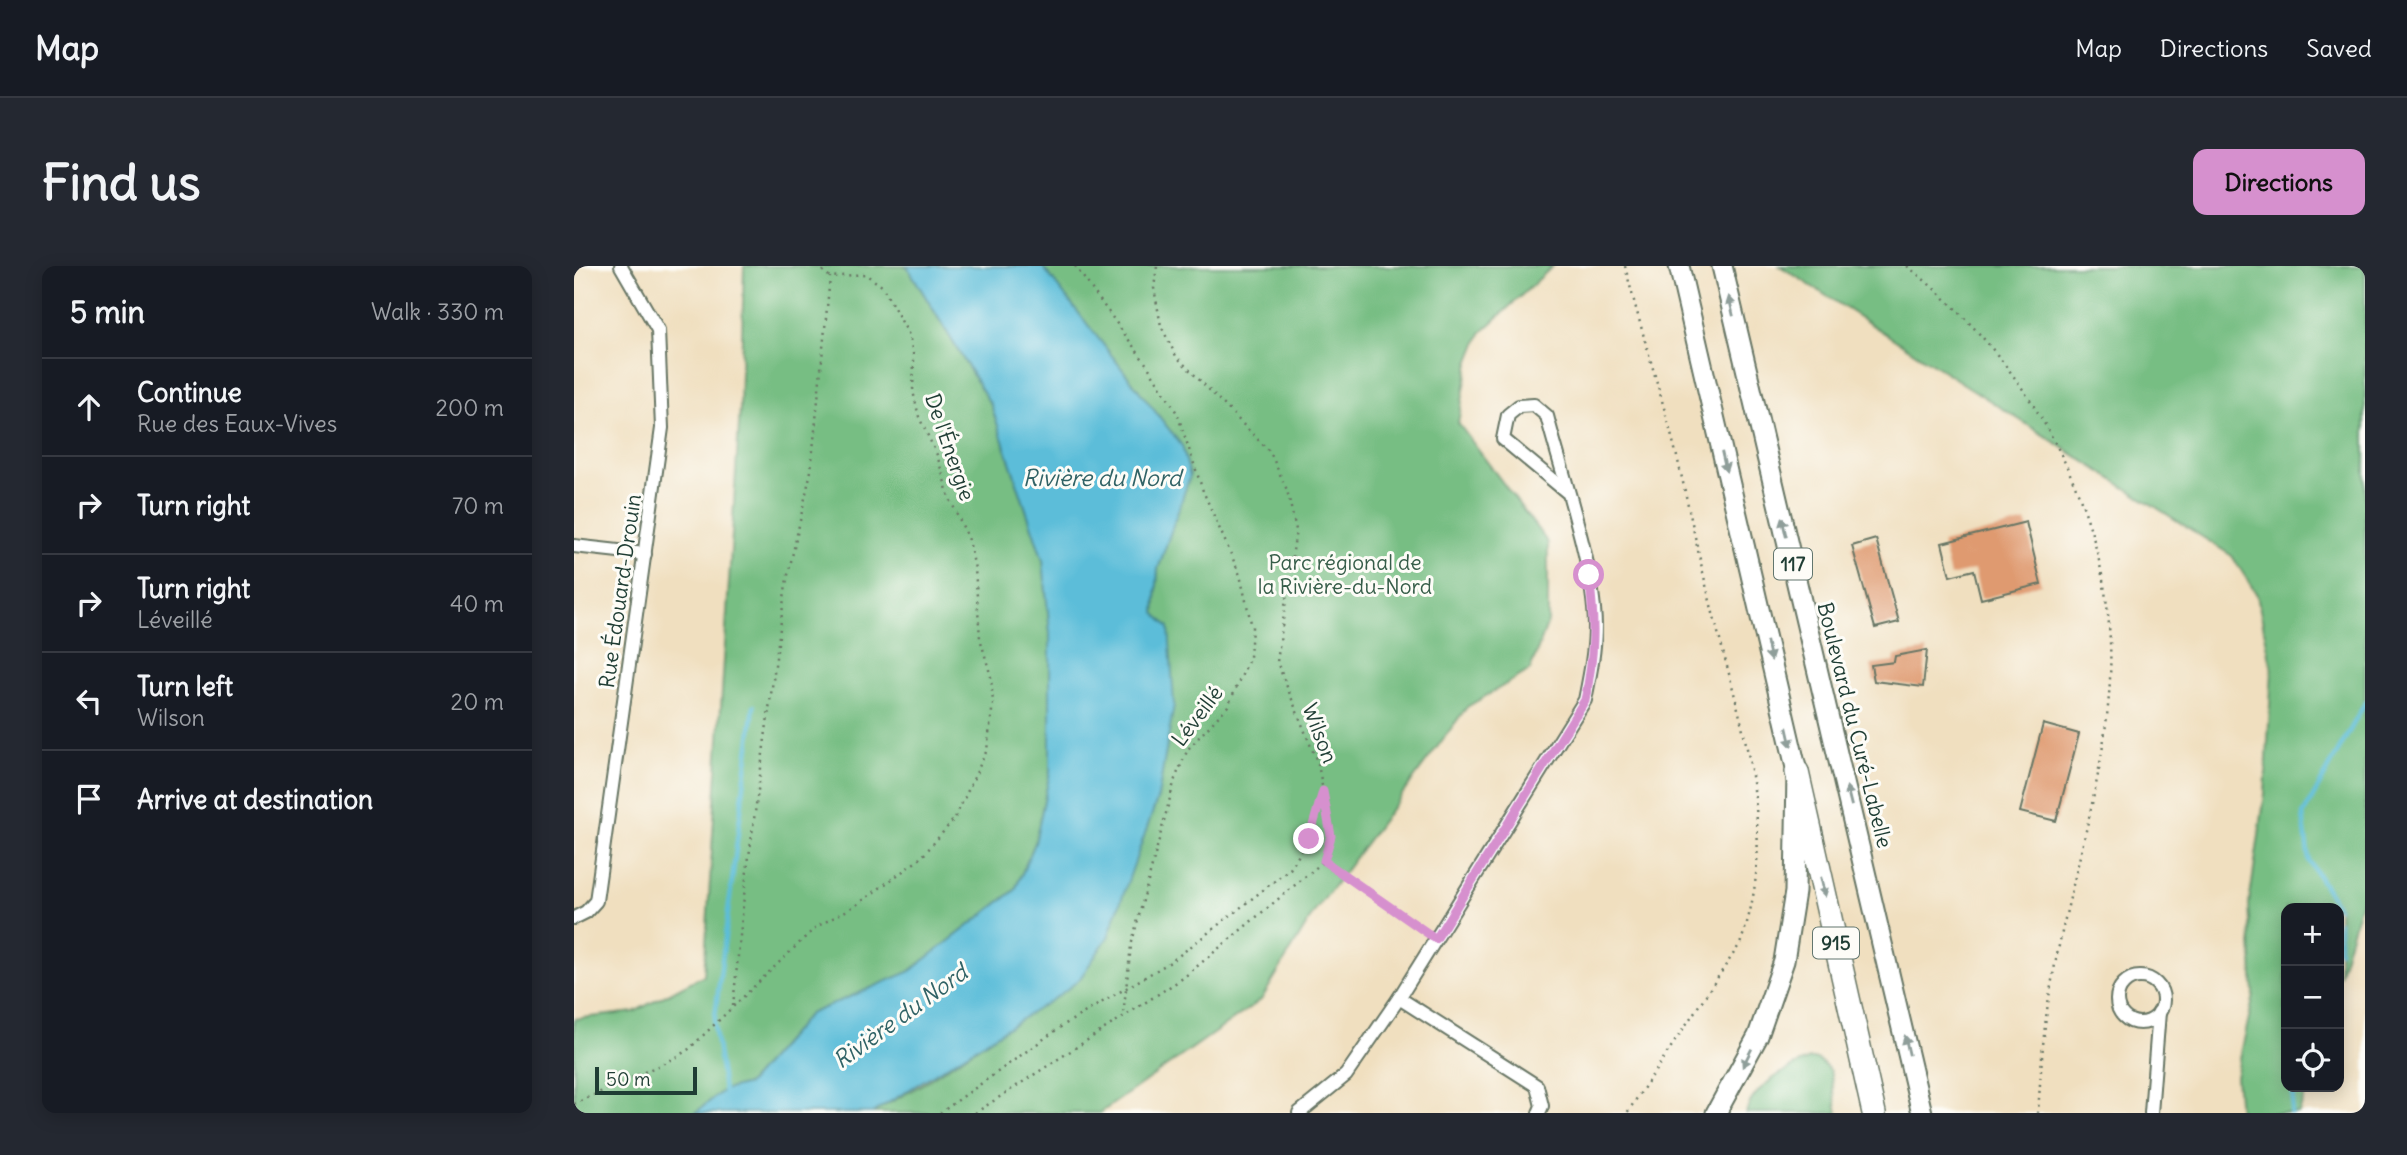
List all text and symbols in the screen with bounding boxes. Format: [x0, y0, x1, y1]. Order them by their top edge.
text: Map [35, 27, 99, 69]
text: Map [2075, 33, 2122, 63]
text: Directions [2160, 33, 2268, 63]
text: Saved [2306, 33, 2372, 63]
button: Directions [2193, 149, 2365, 215]
text: Find us [42, 152, 200, 213]
text: 5 min [70, 293, 145, 331]
one-way arrow [1725, 295, 1736, 317]
text: Walk · 330 m [371, 297, 504, 326]
text: Continue [137, 376, 242, 409]
icon: ahead [70, 388, 108, 426]
street label: De l'Énergie [919, 390, 981, 504]
text: 200 m [435, 393, 504, 422]
text: Rue des Eaux-Vives [137, 409, 337, 438]
one-way arrow [1719, 451, 1730, 473]
water label: Rivière du Nord [1023, 463, 1185, 492]
icon: right [70, 486, 108, 524]
text: Turn right [137, 489, 250, 522]
text: 70 m [452, 491, 504, 520]
street label: Rue Édouard-Drouin [593, 492, 647, 690]
one-way arrow [1778, 516, 1789, 538]
road number: 117 [1774, 548, 1812, 580]
park label: Parc régional de la Rivière-du-Nord [1258, 549, 1432, 600]
route start [1573, 559, 1604, 590]
text: Turn right [137, 572, 250, 605]
icon: right [70, 584, 108, 622]
text: 40 m [450, 589, 504, 618]
street label: Boulevard du Curé-Labelle [1811, 599, 1899, 851]
text: Léveillé [137, 605, 213, 634]
one-way arrow [1763, 640, 1774, 662]
text: Turn left [137, 670, 233, 703]
street label: Léveillé [1165, 680, 1229, 752]
icon: left [70, 682, 108, 720]
text: 20 m [451, 687, 504, 716]
street label: Wilson [1296, 699, 1344, 767]
text: Wilson [137, 703, 205, 732]
one-way arrow [1783, 726, 1794, 748]
icon: arrive [70, 780, 108, 818]
text: Arrive at destination [137, 783, 373, 816]
one-way arrow [1843, 785, 1854, 807]
route end [1293, 823, 1324, 854]
one-way arrow [1818, 876, 1829, 898]
map controls [2281, 903, 2344, 1092]
button: + [2281, 903, 2344, 966]
road number: 915 [1813, 928, 1859, 958]
water label: Rivière du Nord [827, 956, 976, 1074]
button: − [2281, 966, 2344, 1029]
button: locate [2281, 1029, 2344, 1092]
one-way arrow [1901, 1034, 1912, 1056]
one-way arrow [1742, 1048, 1753, 1068]
scale bar [595, 1064, 696, 1096]
text: 50 m [606, 1067, 651, 1091]

